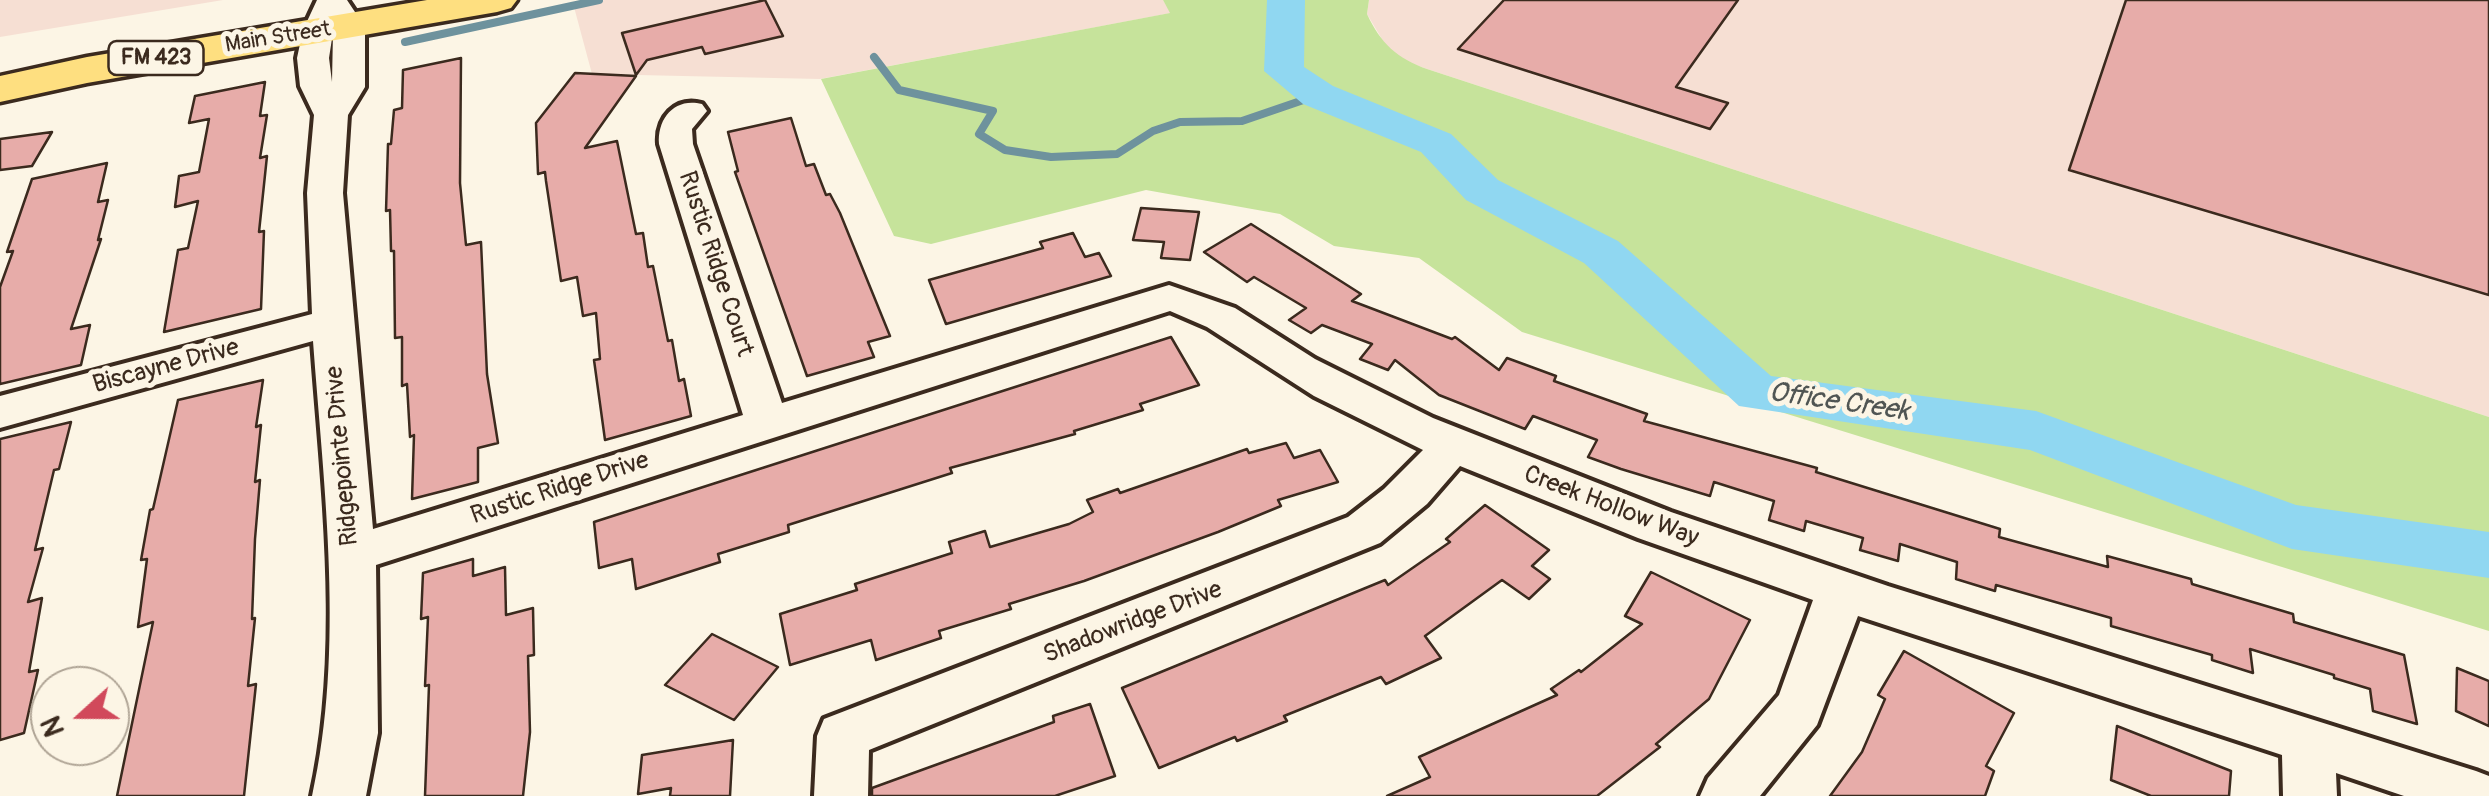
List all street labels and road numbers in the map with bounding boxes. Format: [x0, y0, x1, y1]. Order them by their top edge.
street label: Main Street [223, 17, 333, 59]
road number: FM 423 [108, 41, 204, 75]
street label: Rustic Ridge Court [671, 168, 759, 360]
street label: Biscayne Drive [90, 333, 242, 401]
street label: Ridgepointe Drive [320, 365, 366, 547]
street label: Rustic Ridge Drive [467, 446, 653, 532]
street label: Creek Hollow Way [1519, 460, 1703, 554]
street label: Shadowridge Drive [1039, 575, 1227, 671]

